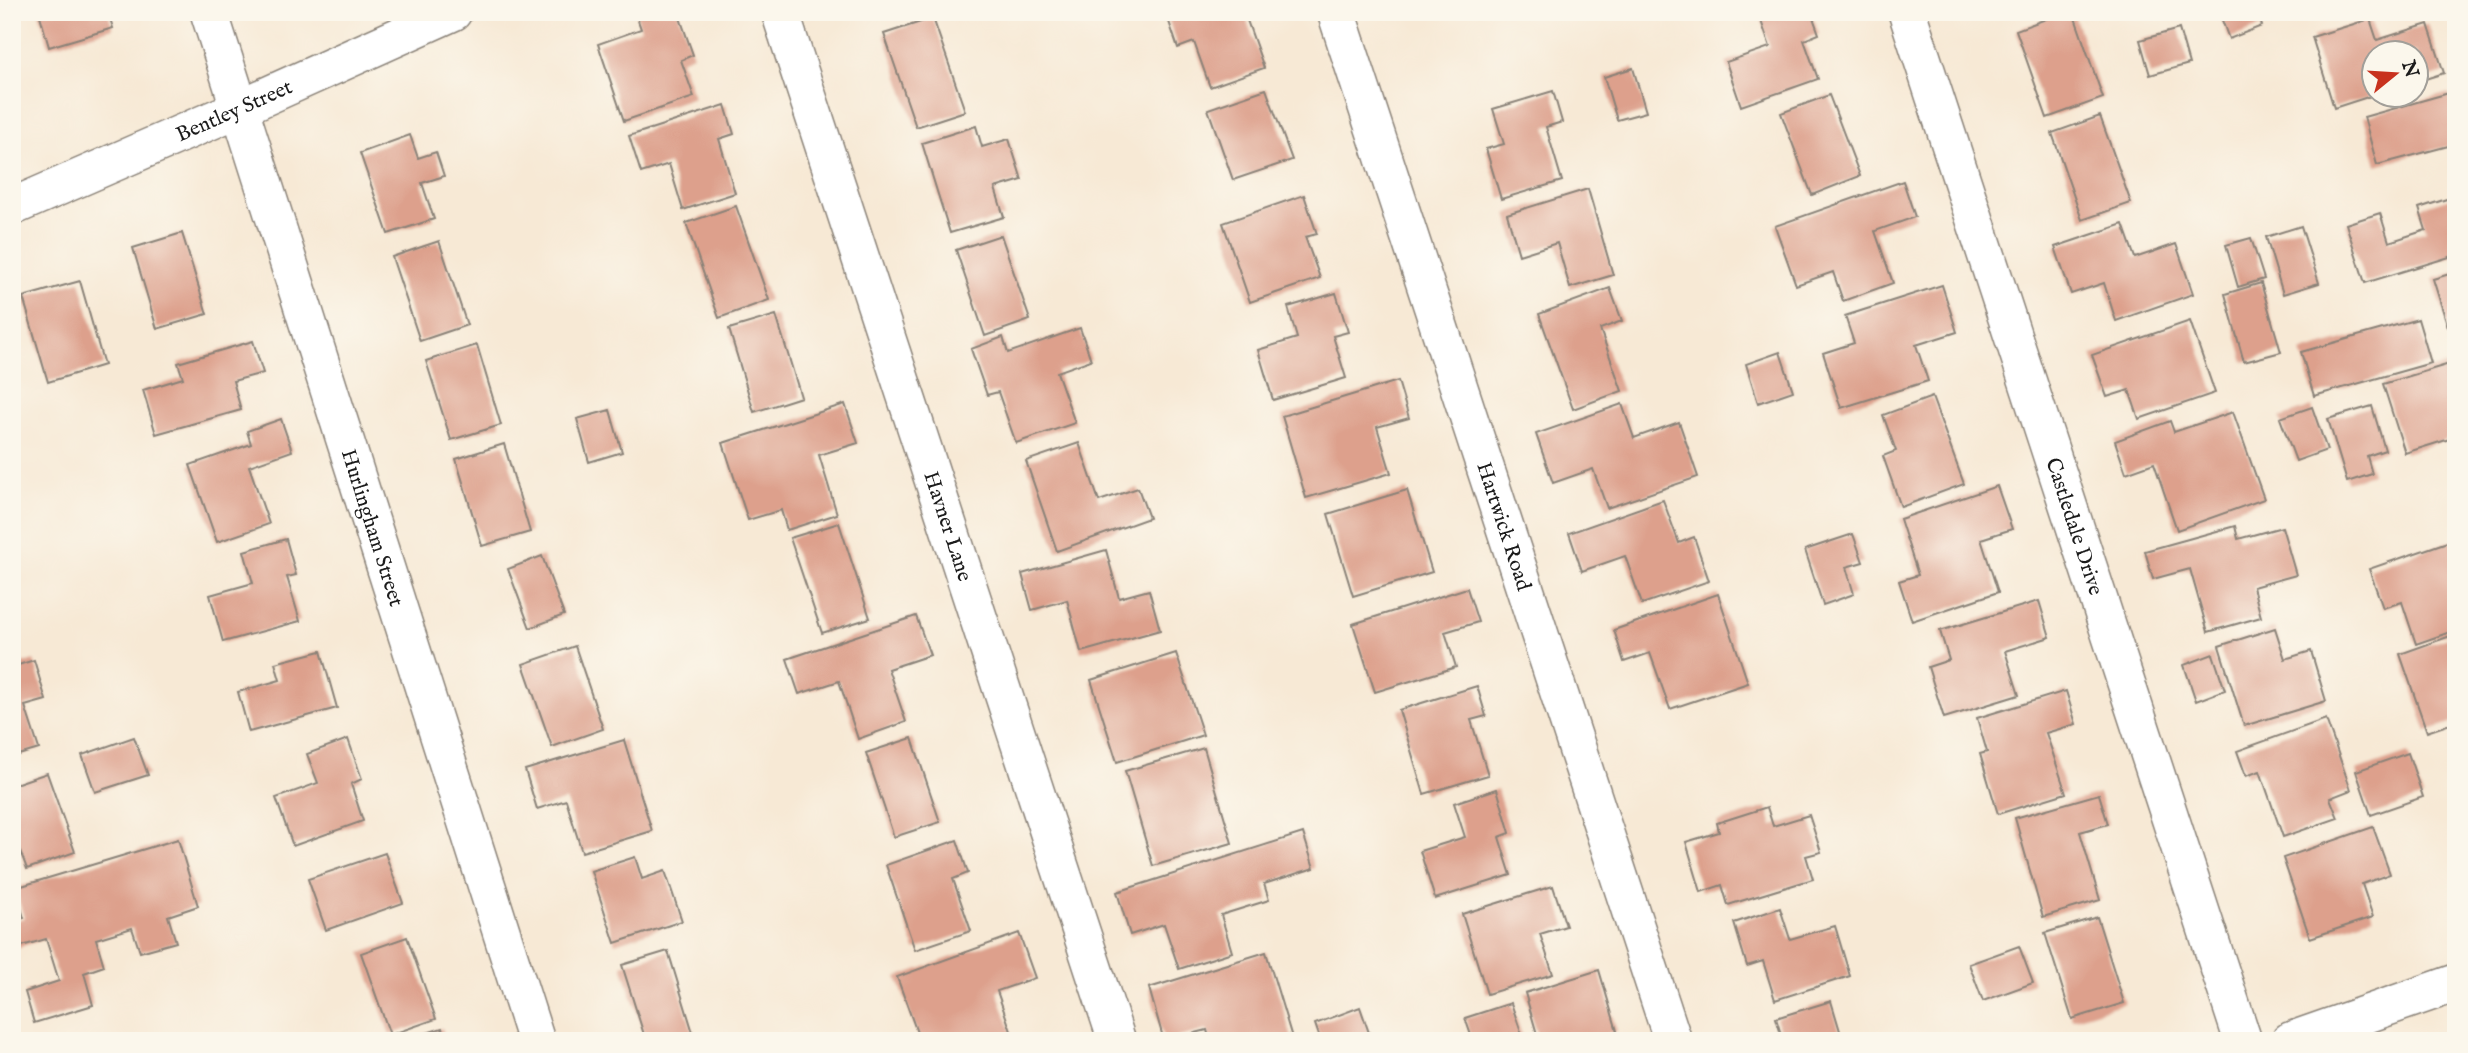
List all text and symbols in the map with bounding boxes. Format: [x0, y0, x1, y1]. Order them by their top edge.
north arrow [2360, 38, 2430, 108]
text: N [2395, 57, 2423, 81]
street label: Bentley Street [172, 74, 297, 149]
street label: Hurlingham Street [334, 446, 409, 610]
street label: Castledale Drive [2038, 455, 2109, 599]
street label: Hartwick Road [1469, 459, 1537, 595]
street label: Havner Lane [916, 468, 978, 585]

